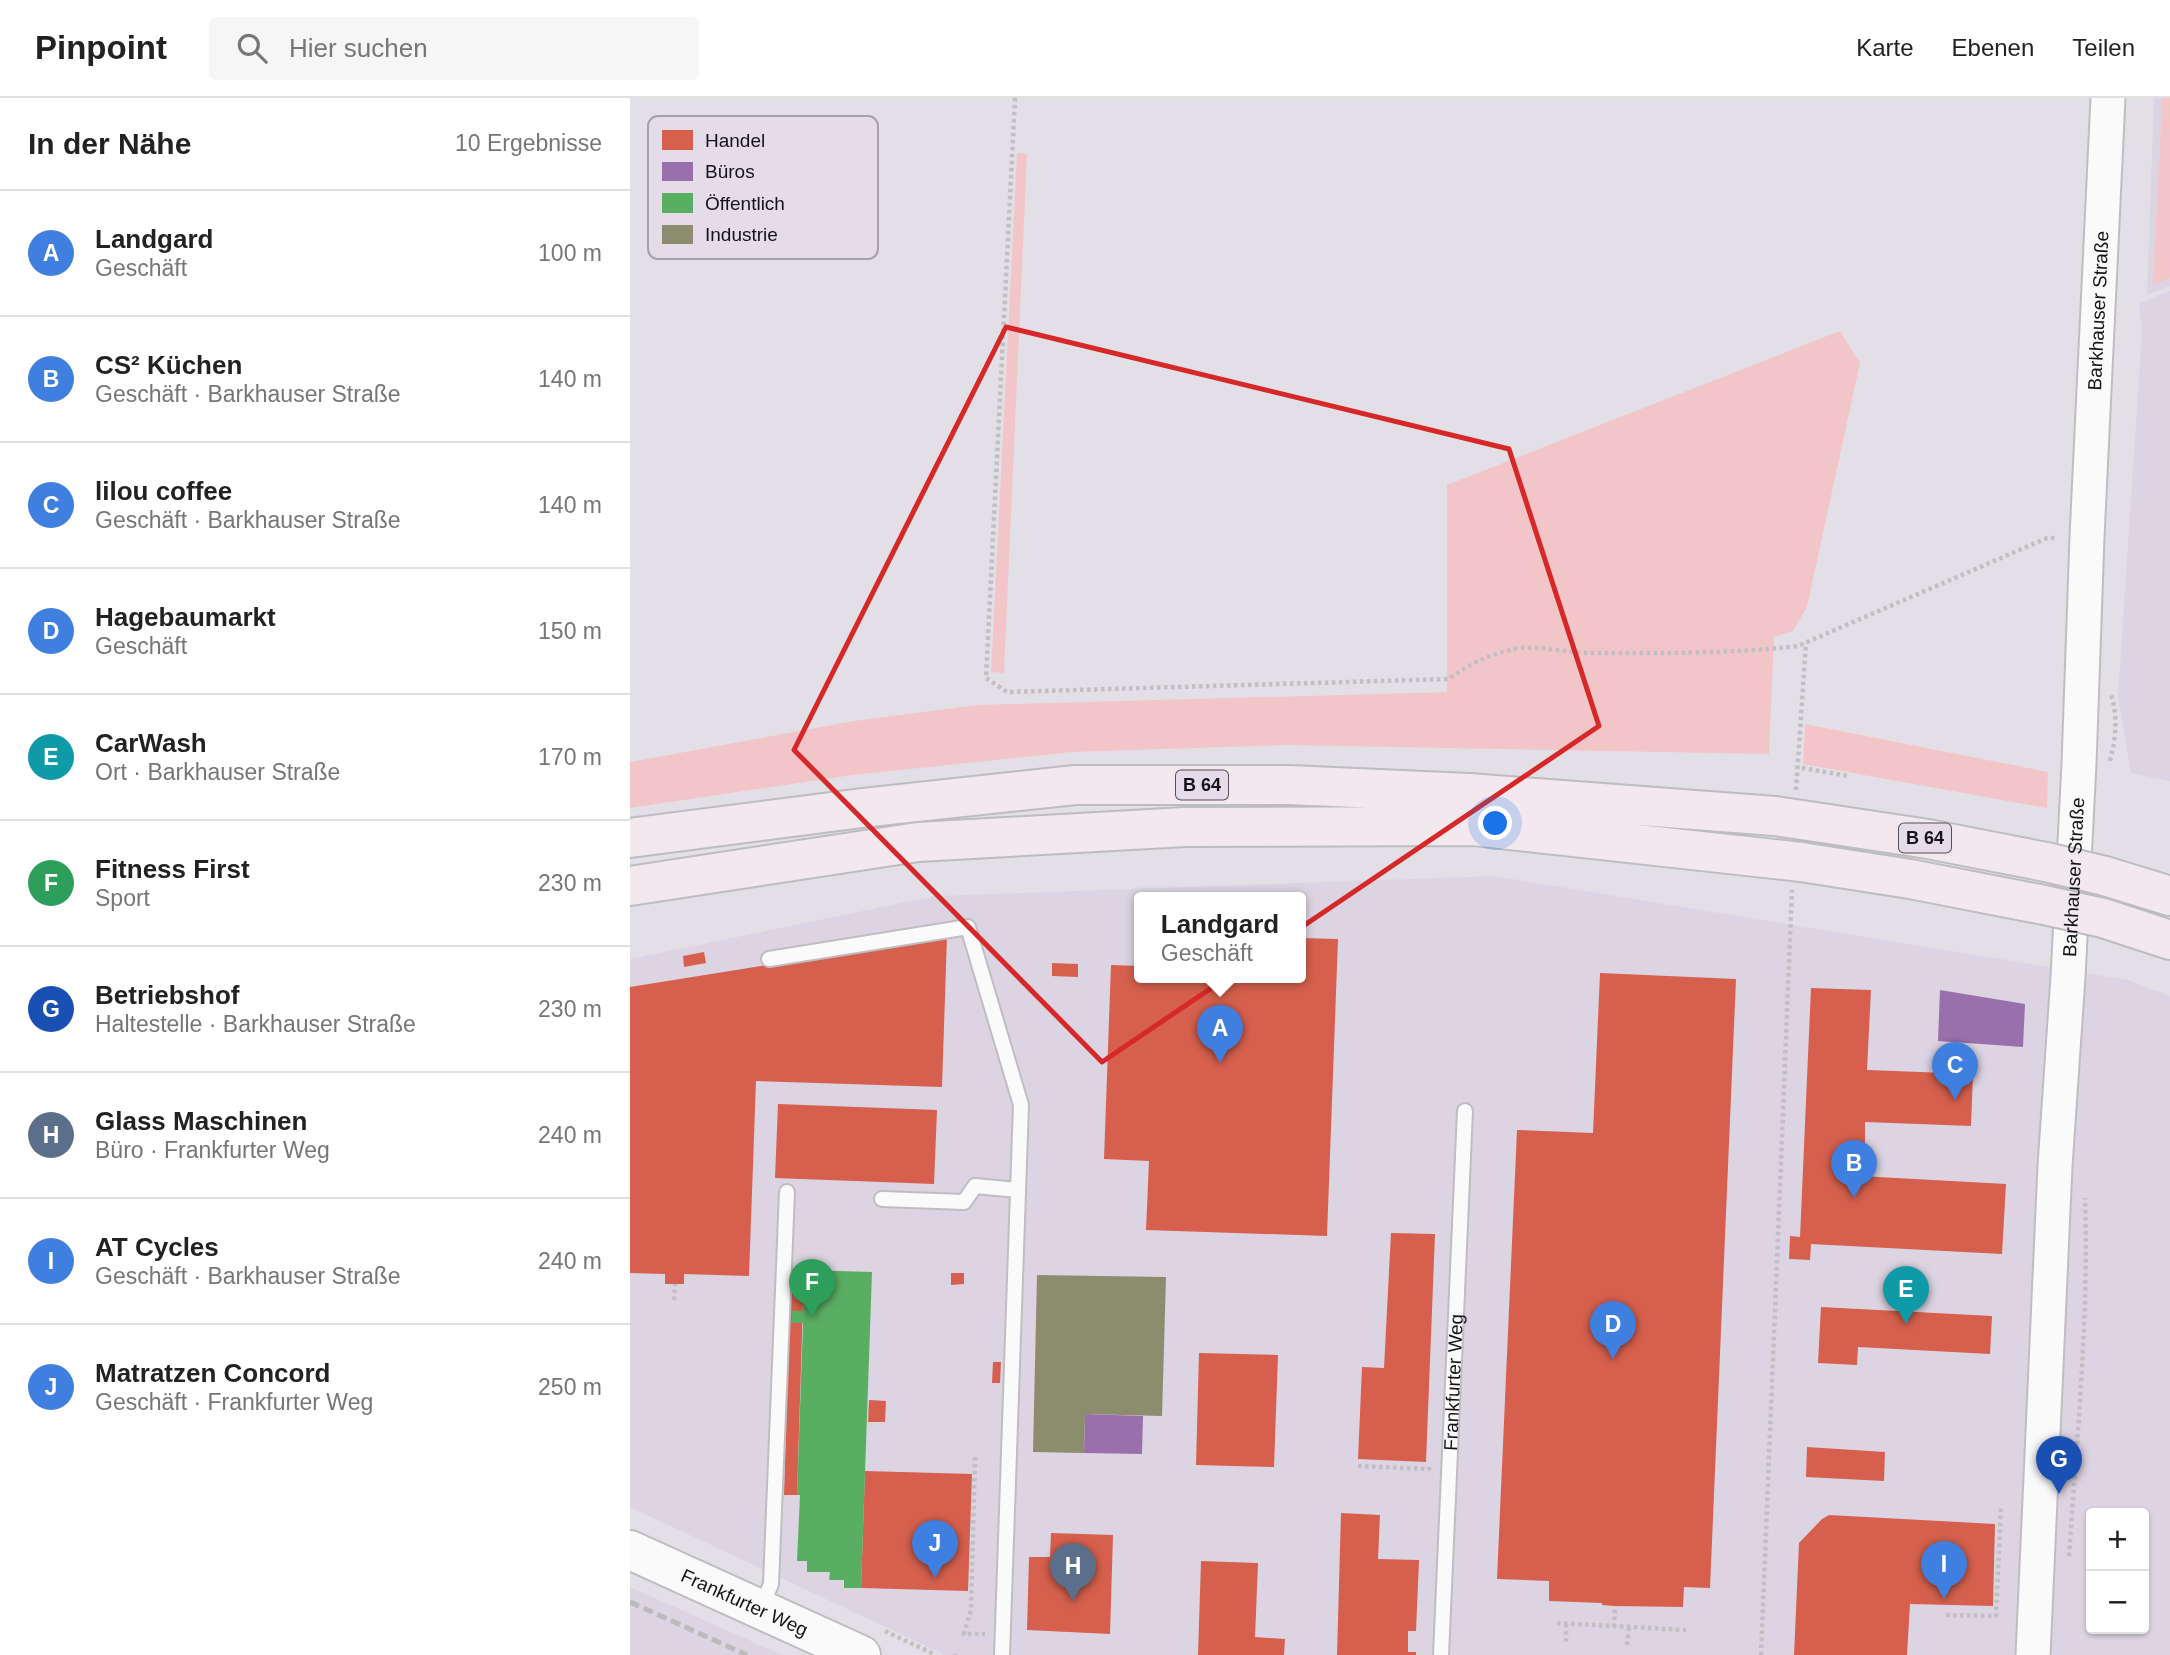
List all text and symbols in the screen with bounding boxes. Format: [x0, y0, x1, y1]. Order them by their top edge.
search box [209, 17, 699, 80]
text: Pinpoint [35, 29, 167, 66]
icon: search [233, 29, 271, 67]
text: Hier suchen [289, 33, 428, 63]
text: Karte [1856, 34, 1914, 61]
text: Ebenen [1952, 34, 2034, 61]
text: Teilen [2072, 34, 2135, 61]
legend [648, 116, 878, 259]
text: In der Nähe [28, 127, 191, 160]
text: 10 Ergebnisse [455, 130, 602, 156]
text: Handel [705, 130, 765, 151]
text: Büros [705, 161, 755, 182]
text: Öffentlich [705, 193, 785, 214]
text: Landgard [95, 224, 213, 254]
text: Industrie [705, 224, 778, 245]
street label: Barkhauser Straße [2084, 230, 2113, 391]
text: A [43, 240, 59, 266]
text: 100 m [538, 240, 602, 266]
text: Geschäft [95, 255, 187, 281]
text: CS² Küchen [95, 350, 242, 380]
text: B [43, 366, 59, 392]
text: 140 m [538, 366, 602, 392]
text: Geschäft · Barkhauser Straße [95, 381, 401, 407]
text: lilou coffee [95, 476, 232, 506]
text: C [43, 492, 59, 518]
text: 140 m [538, 492, 602, 518]
text: Geschäft · Barkhauser Straße [95, 507, 401, 533]
text: Hagebaumarkt [95, 602, 276, 632]
text: D [43, 618, 59, 644]
text: 150 m [538, 618, 602, 644]
text: Geschäft [95, 633, 187, 659]
text: CarWash [95, 728, 207, 758]
text: E [43, 744, 59, 770]
text: 170 m [538, 744, 602, 770]
text: Ort · Barkhauser Straße [95, 759, 340, 785]
road number: B 64 [1176, 770, 1228, 800]
street label: Barkhauser Straße [2059, 797, 2088, 957]
your location [1478, 806, 1512, 840]
road number: B 64 [1899, 824, 1951, 852]
text: Fitness First [95, 854, 250, 884]
text: F [44, 870, 58, 896]
text: 230 m [538, 870, 602, 896]
text: Sport [95, 885, 150, 911]
popup [1134, 892, 1306, 983]
text: Landgard [1161, 909, 1279, 939]
text: Geschäft [1161, 940, 1253, 966]
text: Betriebshof [95, 980, 239, 1010]
text: G [42, 996, 60, 1022]
text: 230 m [538, 996, 602, 1022]
pin: A [1197, 1005, 1243, 1063]
text: Haltestelle · Barkhauser Straße [95, 1011, 416, 1037]
pin: C [1932, 1042, 1978, 1100]
text: Glass Maschinen [95, 1106, 307, 1136]
text: H [43, 1122, 59, 1148]
text: 240 m [538, 1122, 602, 1148]
text: Büro · Frankfurter Weg [95, 1137, 330, 1163]
pin: B [1831, 1140, 1877, 1198]
text: AT Cycles [95, 1232, 219, 1262]
text: I [48, 1248, 54, 1274]
text: 240 m [538, 1248, 602, 1274]
pin: F [789, 1259, 835, 1317]
text: Geschäft · Barkhauser Straße [95, 1263, 401, 1289]
pin: E [1883, 1266, 1929, 1324]
pin: D [1590, 1301, 1636, 1359]
street label: Frankfurter Weg [1440, 1313, 1467, 1451]
text: Matratzen Concord [95, 1358, 330, 1388]
text: J [45, 1374, 57, 1400]
text: 250 m [538, 1374, 602, 1400]
text: Geschäft · Frankfurter Weg [95, 1389, 373, 1415]
pin: G [2036, 1436, 2082, 1494]
map controls [2086, 1508, 2149, 1634]
button: + [2086, 1508, 2149, 1571]
pin: J [912, 1520, 958, 1578]
pin: I [1921, 1541, 1967, 1599]
pin: H [1050, 1543, 1096, 1601]
street label: Frankfurter Weg [678, 1565, 811, 1640]
button: − [2086, 1571, 2149, 1634]

